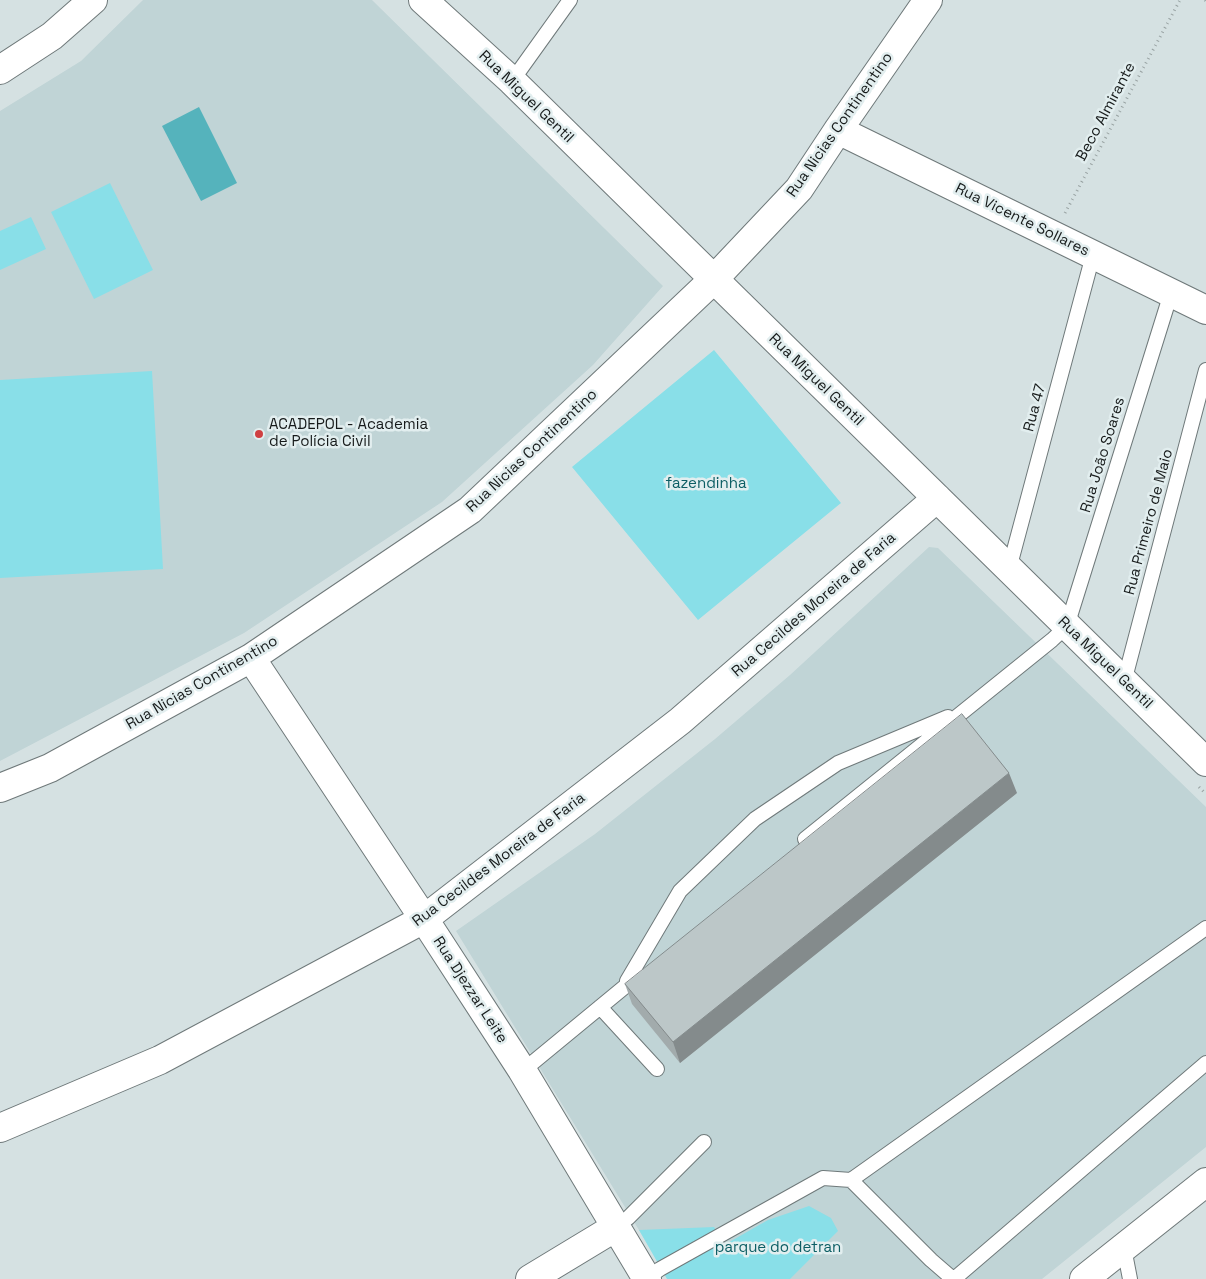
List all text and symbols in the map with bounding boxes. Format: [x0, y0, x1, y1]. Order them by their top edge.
street label: Rua Miguel Gentil [475, 47, 577, 147]
street label: Rua Nicias Continentino [783, 49, 897, 201]
street label: Beco Almirante [1072, 60, 1140, 164]
street label: Rua Vicente Sollares [952, 180, 1092, 260]
street label: Rua Miguel Gentil [765, 330, 867, 430]
street label: Rua 47 [1020, 382, 1050, 434]
street label: Rua Nicias Continentino [463, 386, 601, 516]
street label: Rua João Soares [1077, 395, 1129, 515]
place label: ACADEPOL - Academia de Polícia Civil [269, 416, 428, 451]
marker: ACADEPOL - Academia de Polícia Civil [253, 428, 265, 440]
street label: Rua Primeiro de Maio [1121, 447, 1177, 597]
park label: fazendinha [665, 475, 747, 493]
street label: Rua Cecildes Moreira de Faria [728, 529, 900, 681]
street label: Rua Miguel Gentil [1054, 613, 1156, 713]
street label: Rua Nicias Continentino [123, 632, 281, 734]
street label: Rua Cecildes Moreira de Faria [409, 789, 589, 931]
street label: Rua Djezzar Leite [429, 933, 511, 1047]
park label: parque do detran [715, 1239, 841, 1257]

